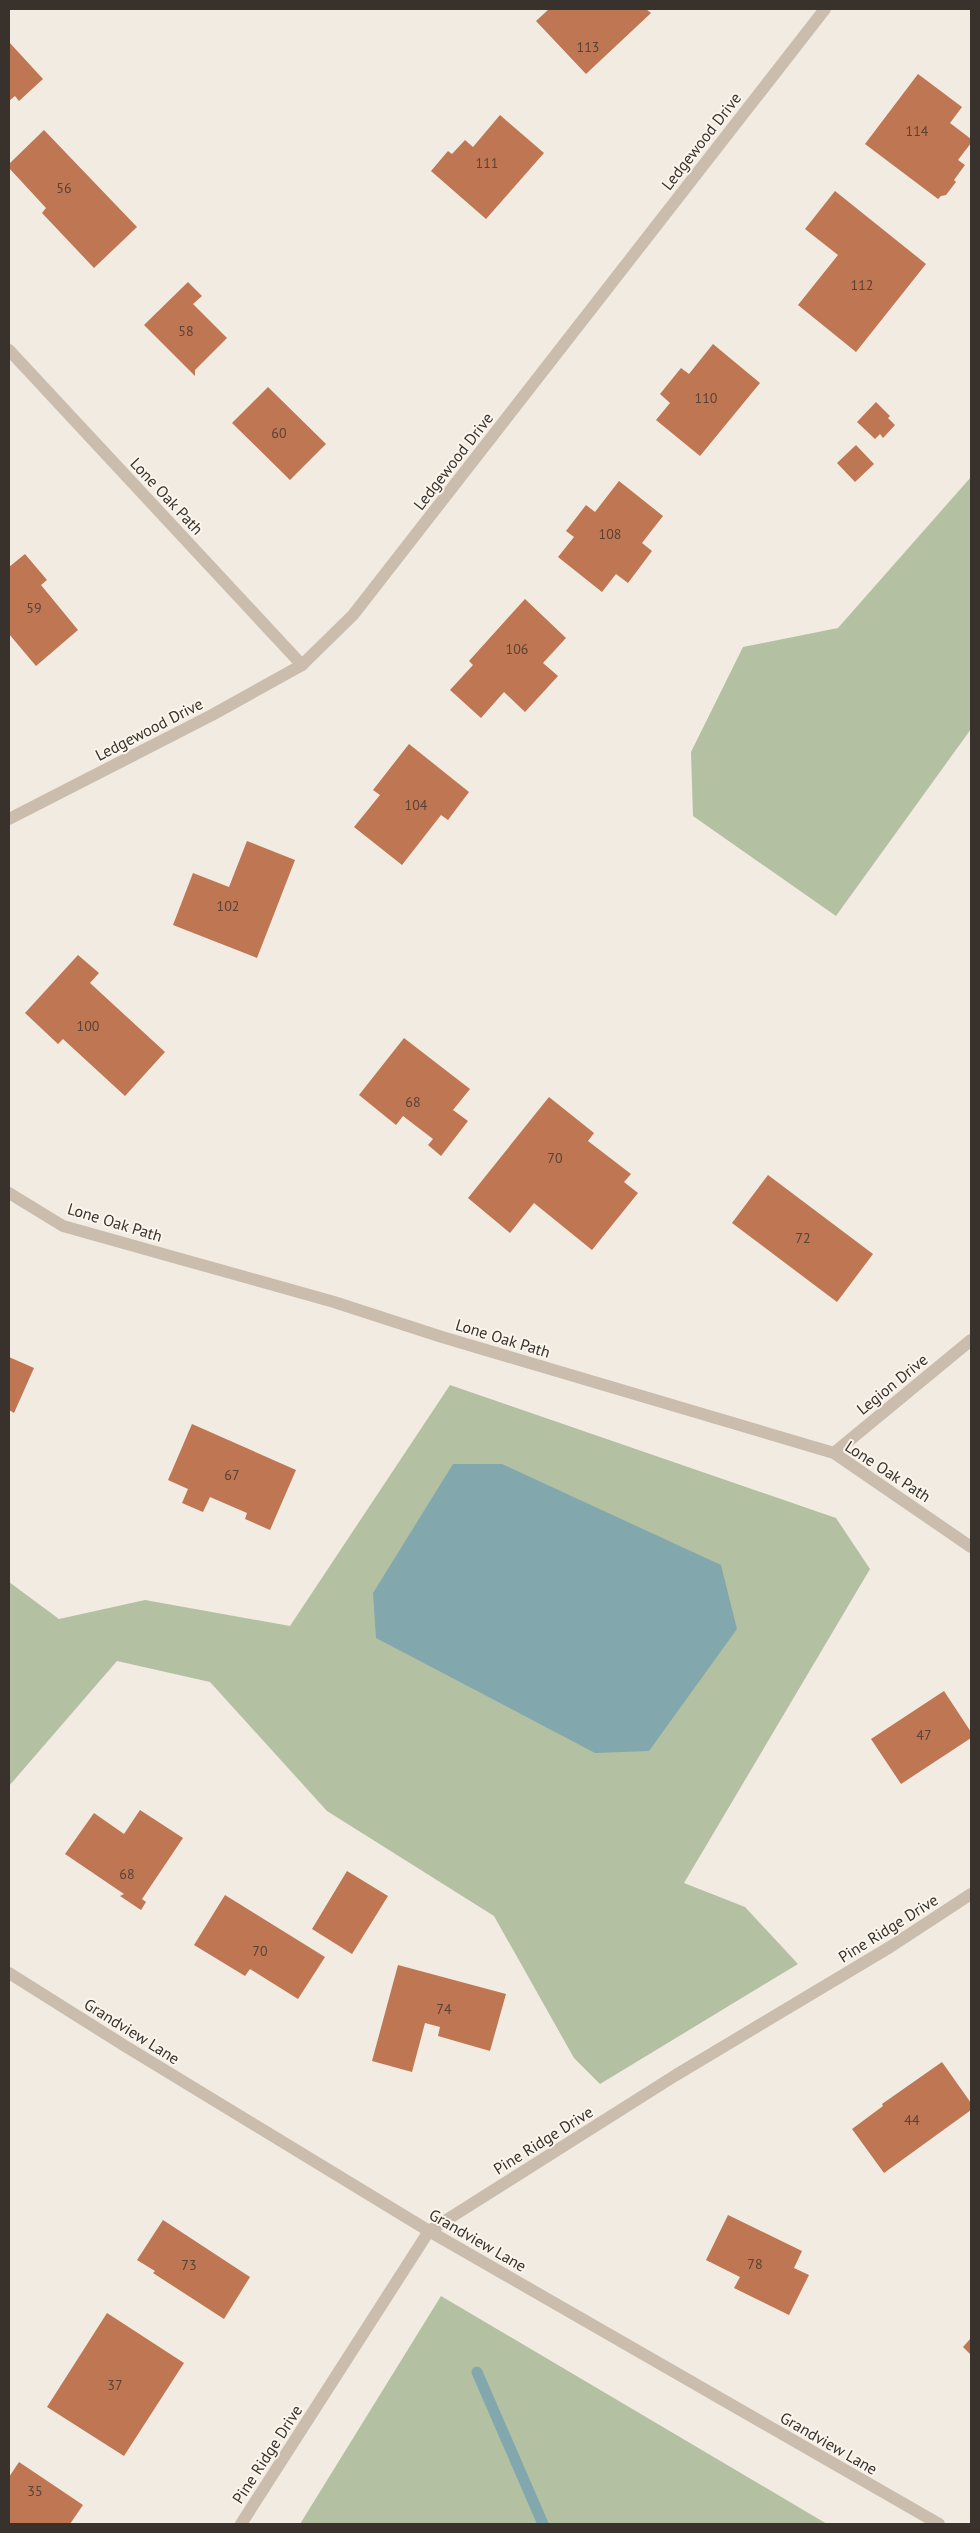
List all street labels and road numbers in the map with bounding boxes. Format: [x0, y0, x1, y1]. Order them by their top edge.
street label: Ledgewood Drive [657, 88, 745, 194]
street label: Ledgewood Drive [409, 408, 497, 514]
street label: Lone Oak Path [126, 453, 208, 539]
street label: Ledgewood Drive [92, 693, 206, 765]
street label: Lone Oak Path [65, 1198, 165, 1246]
street label: Lone Oak Path [453, 1314, 553, 1362]
street label: Legion Drive [852, 1349, 932, 1419]
street label: Lone Oak Path [842, 1436, 934, 1506]
street label: Pine Ridge Drive [835, 1889, 941, 1967]
street label: Grandview Lane [81, 1994, 183, 2068]
street label: Pine Ridge Drive [490, 2101, 596, 2179]
street label: Grandview Lane [426, 2204, 530, 2276]
street label: Pine Ridge Drive [228, 2401, 306, 2507]
street label: Grandview Lane [777, 2407, 881, 2479]

